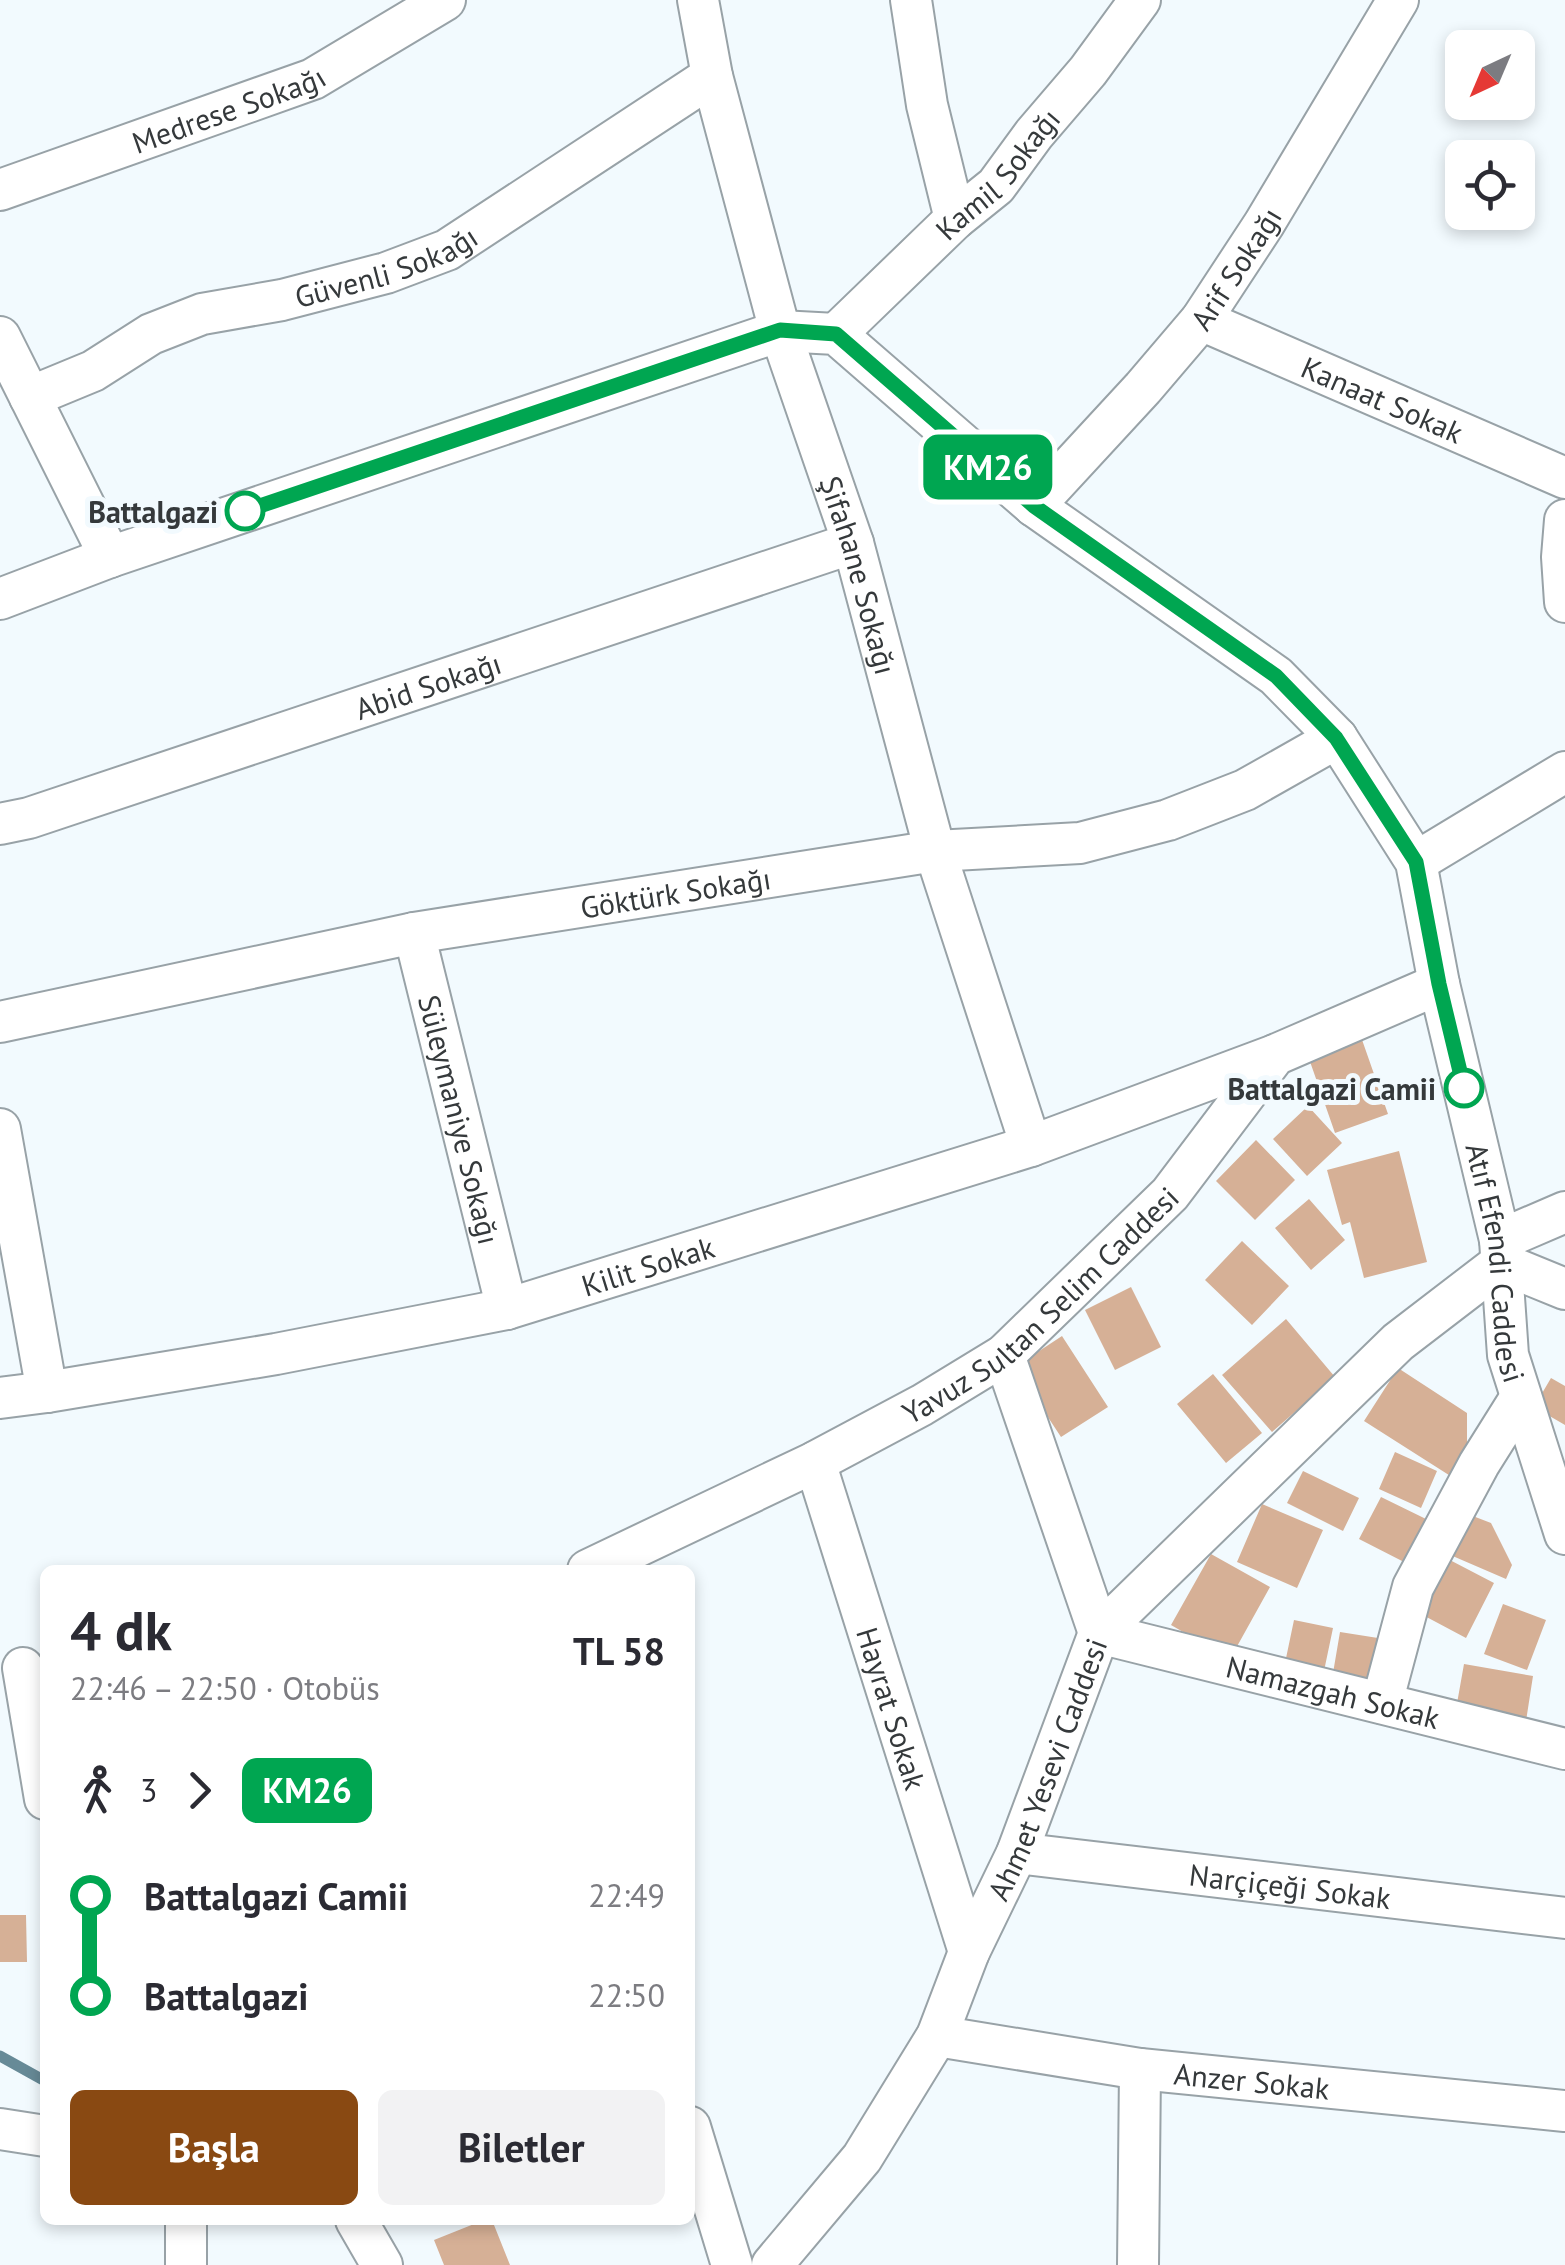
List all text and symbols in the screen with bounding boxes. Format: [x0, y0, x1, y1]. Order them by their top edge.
north arrow [1445, 30, 1535, 120]
map controls [1445, 30, 1535, 230]
street label: Medrese Sokağı [126, 57, 332, 161]
street label: Kamil Sokağı [926, 99, 1068, 248]
button: locate [1445, 140, 1535, 230]
street label: Arif Sokağı [1181, 200, 1289, 337]
street label: Güvenli Sokağı [290, 216, 484, 315]
street label: Kanaat Sokak [1296, 347, 1470, 451]
line badge: KM26 [918, 434, 1058, 500]
text: KM26 [943, 444, 1033, 490]
street label: Şifahane Sokağı [812, 471, 907, 679]
place label: Battalgazi [88, 492, 218, 531]
marker: Battalgazi [226, 492, 264, 530]
street label: Abid Sokağı [350, 642, 506, 727]
street label: Göktürk Sokağı [577, 858, 773, 926]
street label: Süleymaniye Sokağı [410, 991, 510, 1248]
place label: Battalgazi Camii [1227, 1069, 1436, 1108]
marker: Battalgazi Camii [1445, 1069, 1483, 1107]
street label: Atıf Efendi Caddesi [1458, 1139, 1535, 1387]
street label: Yavuz Sultan Selim Caddesi [895, 1177, 1186, 1432]
street label: Kilit Sokak [576, 1226, 719, 1304]
text: 4 dk [70, 1594, 172, 1665]
street label: Hayrat Sokak [849, 1622, 936, 1795]
text: TL 58 [573, 1626, 665, 1675]
street label: Ahmet Yesevi Caddesi [978, 1633, 1115, 1906]
street label: Namazgah Sokak [1222, 1646, 1444, 1737]
text: 22:46 – 22:50 · Otobüs [70, 1667, 380, 1709]
icon: walk [70, 1763, 125, 1818]
icon: forward [172, 1763, 227, 1818]
text: KM26 [262, 1767, 352, 1813]
text: 3 [140, 1769, 157, 1811]
street label: Narçiçeği Sokak [1187, 1854, 1394, 1917]
text: Battalgazi Camii [144, 1871, 408, 1920]
text: 22:49 [588, 1874, 665, 1916]
text: Battalgazi [144, 1971, 308, 2020]
text: 22:50 [588, 1974, 665, 2016]
street label: Anzer Sokak [1172, 2053, 1332, 2107]
button: Başla [70, 2090, 358, 2205]
button: Biletler [378, 2090, 665, 2205]

